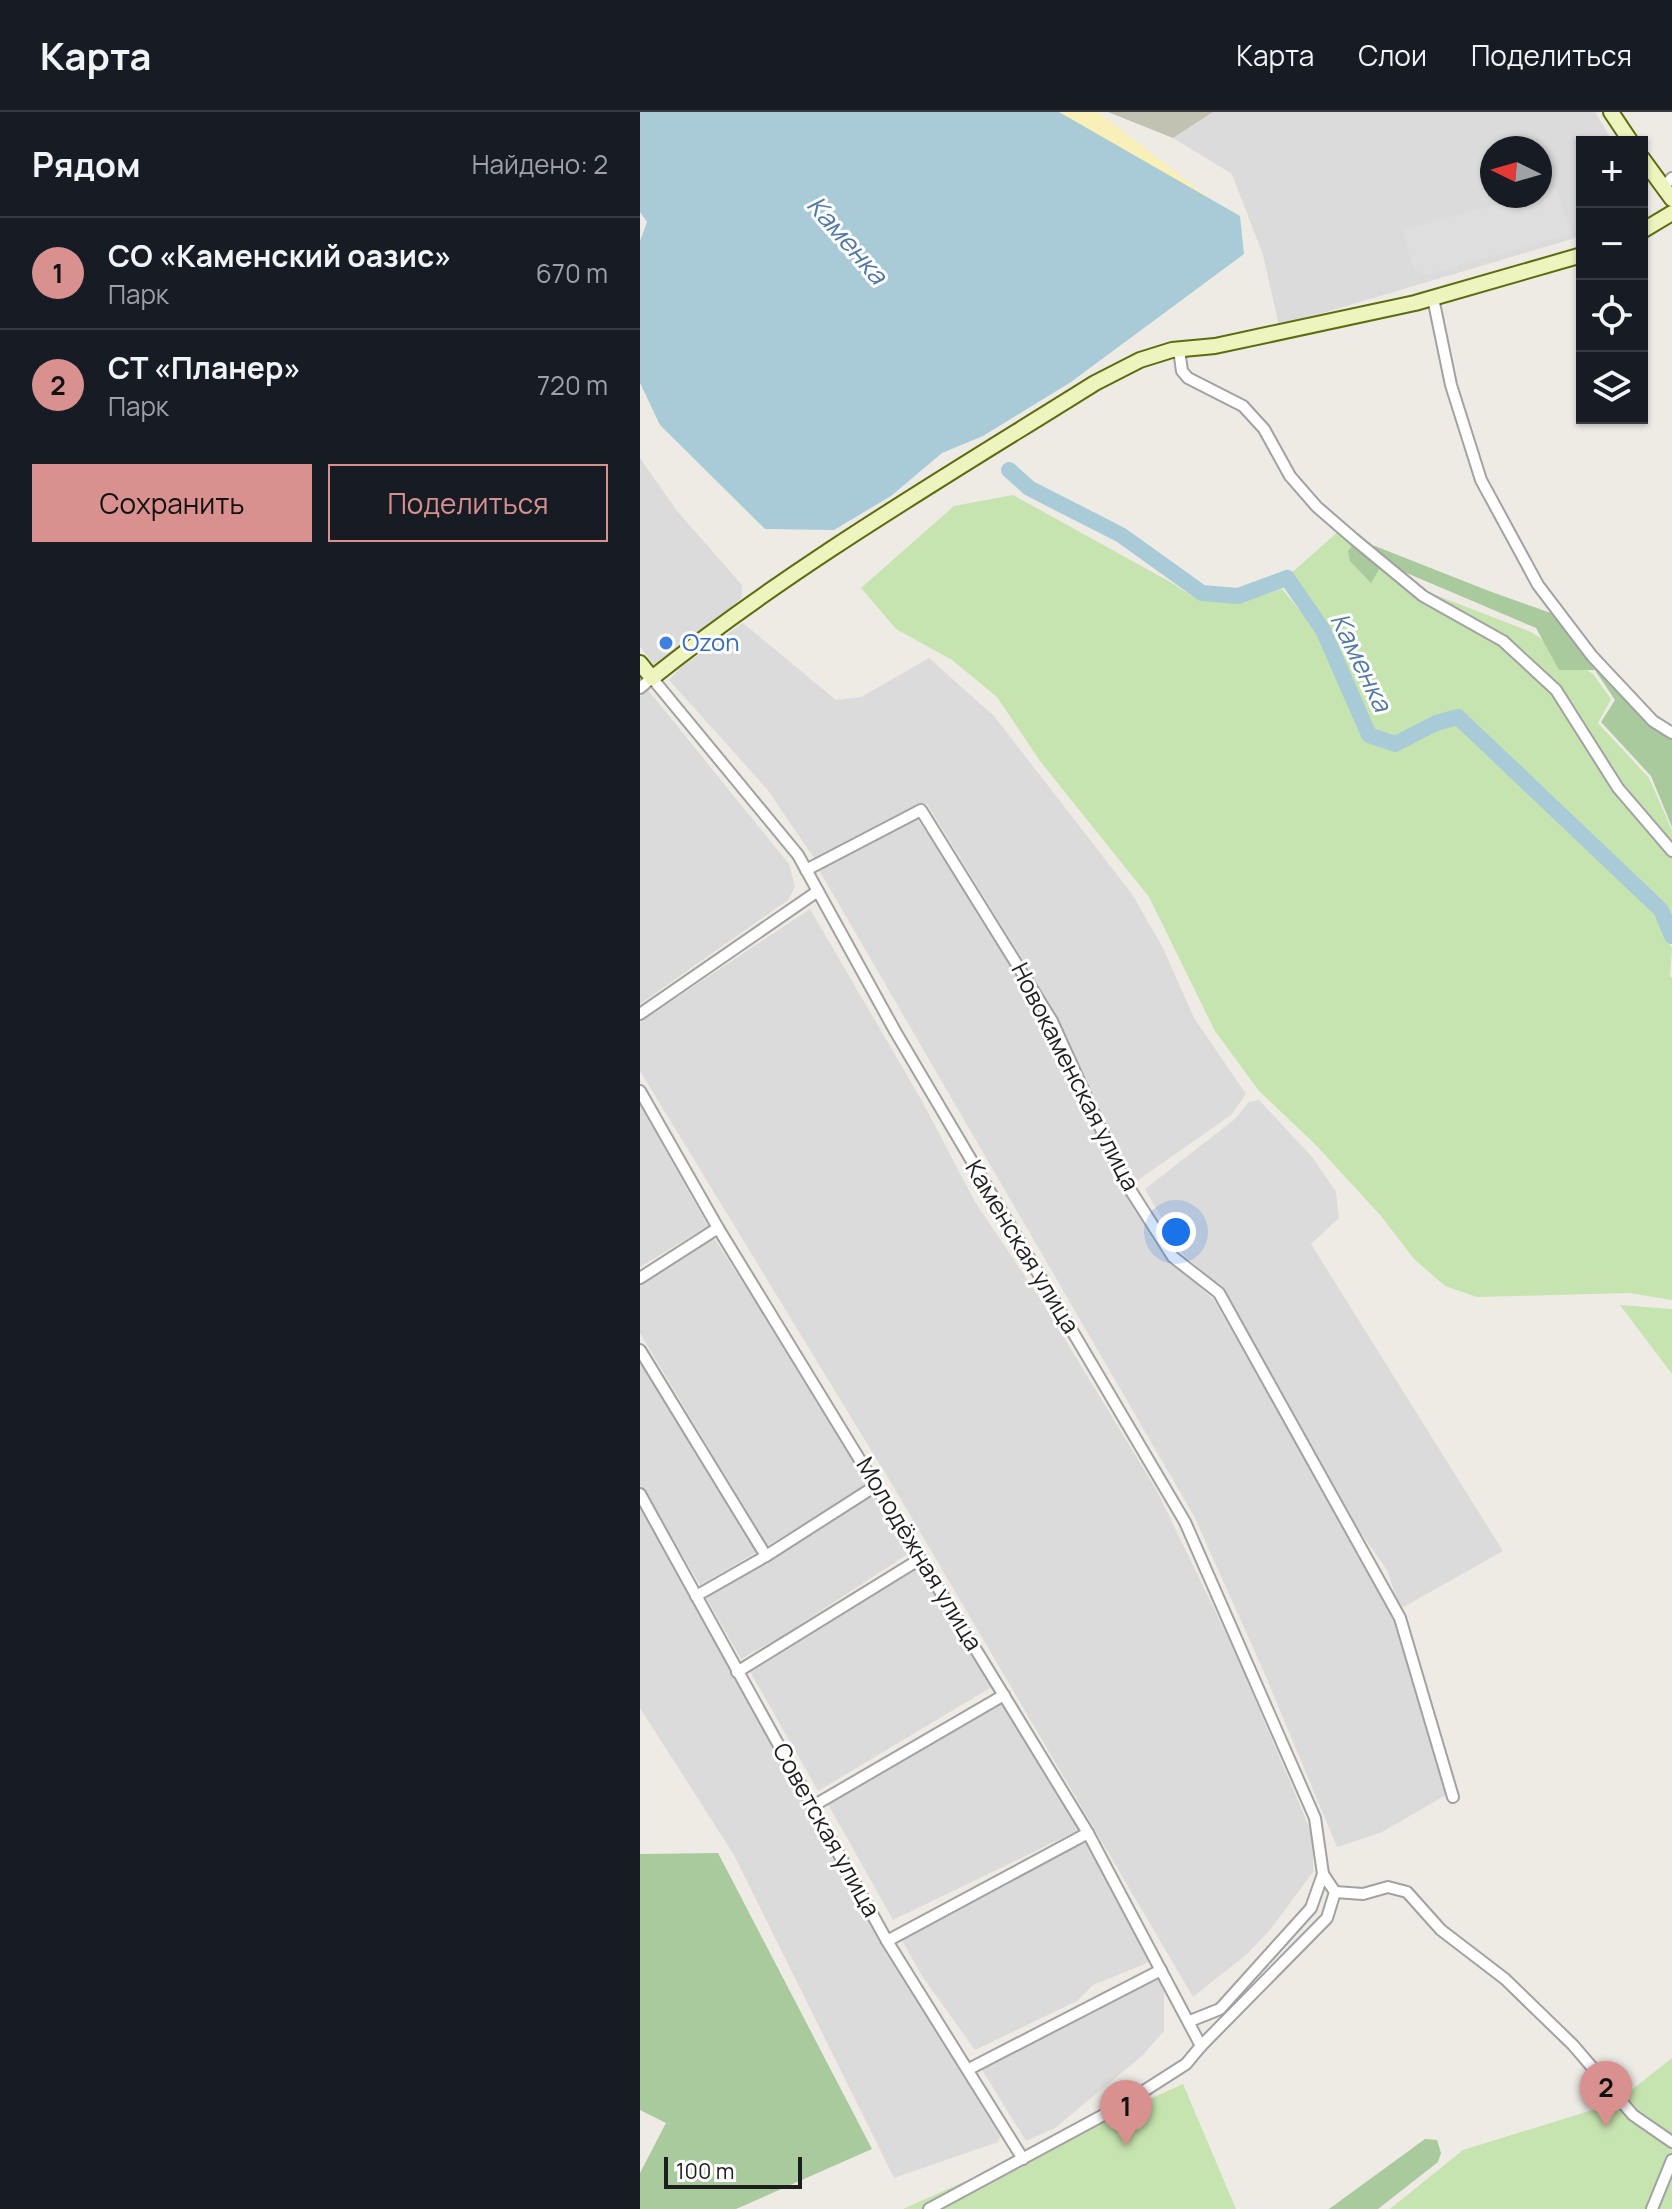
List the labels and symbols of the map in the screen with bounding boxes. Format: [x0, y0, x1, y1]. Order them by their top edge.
north arrow [1480, 136, 1552, 208]
water label: Каменка [799, 188, 897, 292]
water label: Каменка [1323, 606, 1402, 718]
place label: Ozon [682, 625, 740, 658]
marker: Ozon [657, 634, 675, 652]
street label: Новокаменская улица [1004, 957, 1148, 1196]
street label: Каменская улица [958, 1153, 1088, 1339]
your location [1156, 1212, 1196, 1252]
street label: Молодёжная улица [849, 1450, 991, 1656]
street label: Советская улица [766, 1736, 889, 1922]
pin: 2 [1580, 2061, 1632, 2127]
pin: 1 [1100, 2080, 1152, 2146]
scale bar [664, 2153, 802, 2189]

